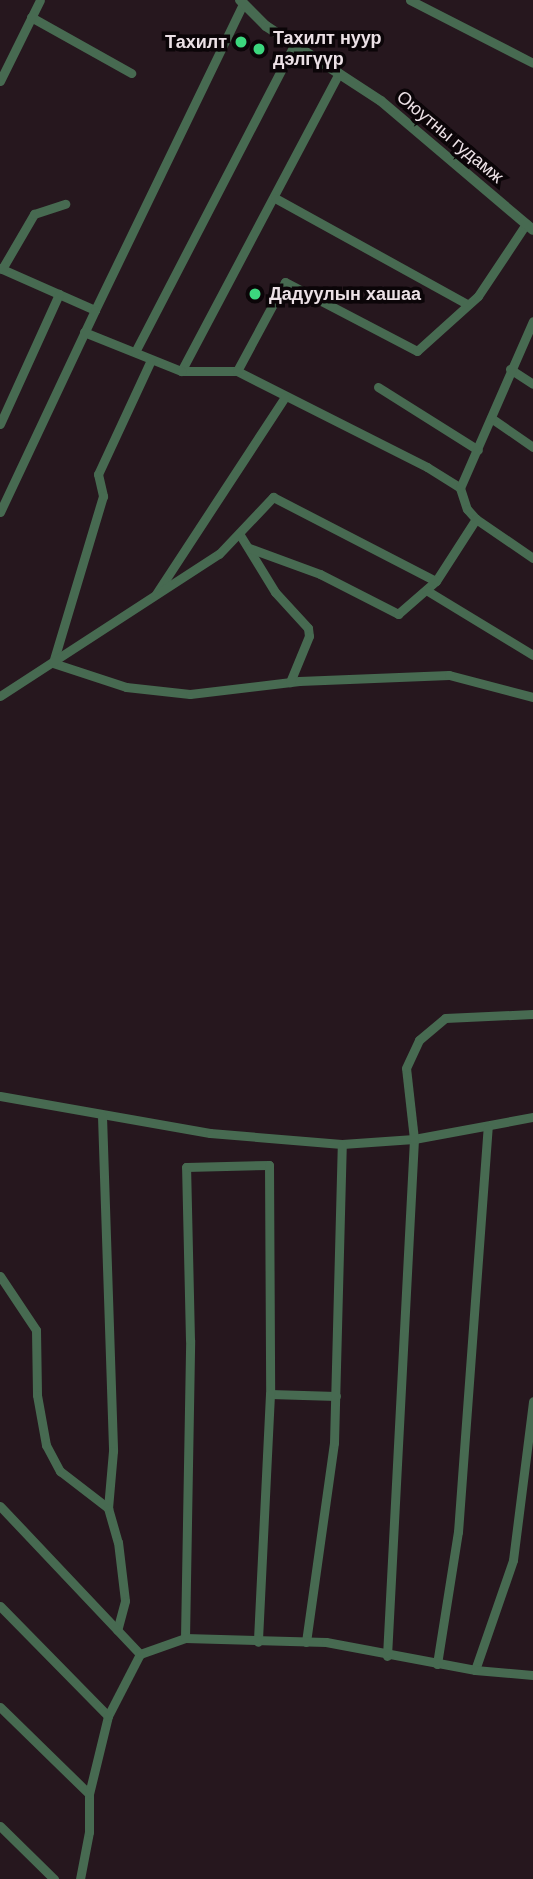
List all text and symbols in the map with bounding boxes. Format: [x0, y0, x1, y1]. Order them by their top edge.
place label: Тахилт нуур дэлгүүр [273, 28, 382, 70]
place label: Тахилт [165, 31, 227, 53]
marker: Тахилт [233, 34, 249, 50]
marker: Тахилт нуур дэлгүүр [251, 41, 267, 57]
street label: Оюутны гудамж [392, 86, 508, 188]
place label: Дадуулын хашаа [269, 283, 421, 305]
marker: Дадуулын хашаа [247, 286, 263, 302]

